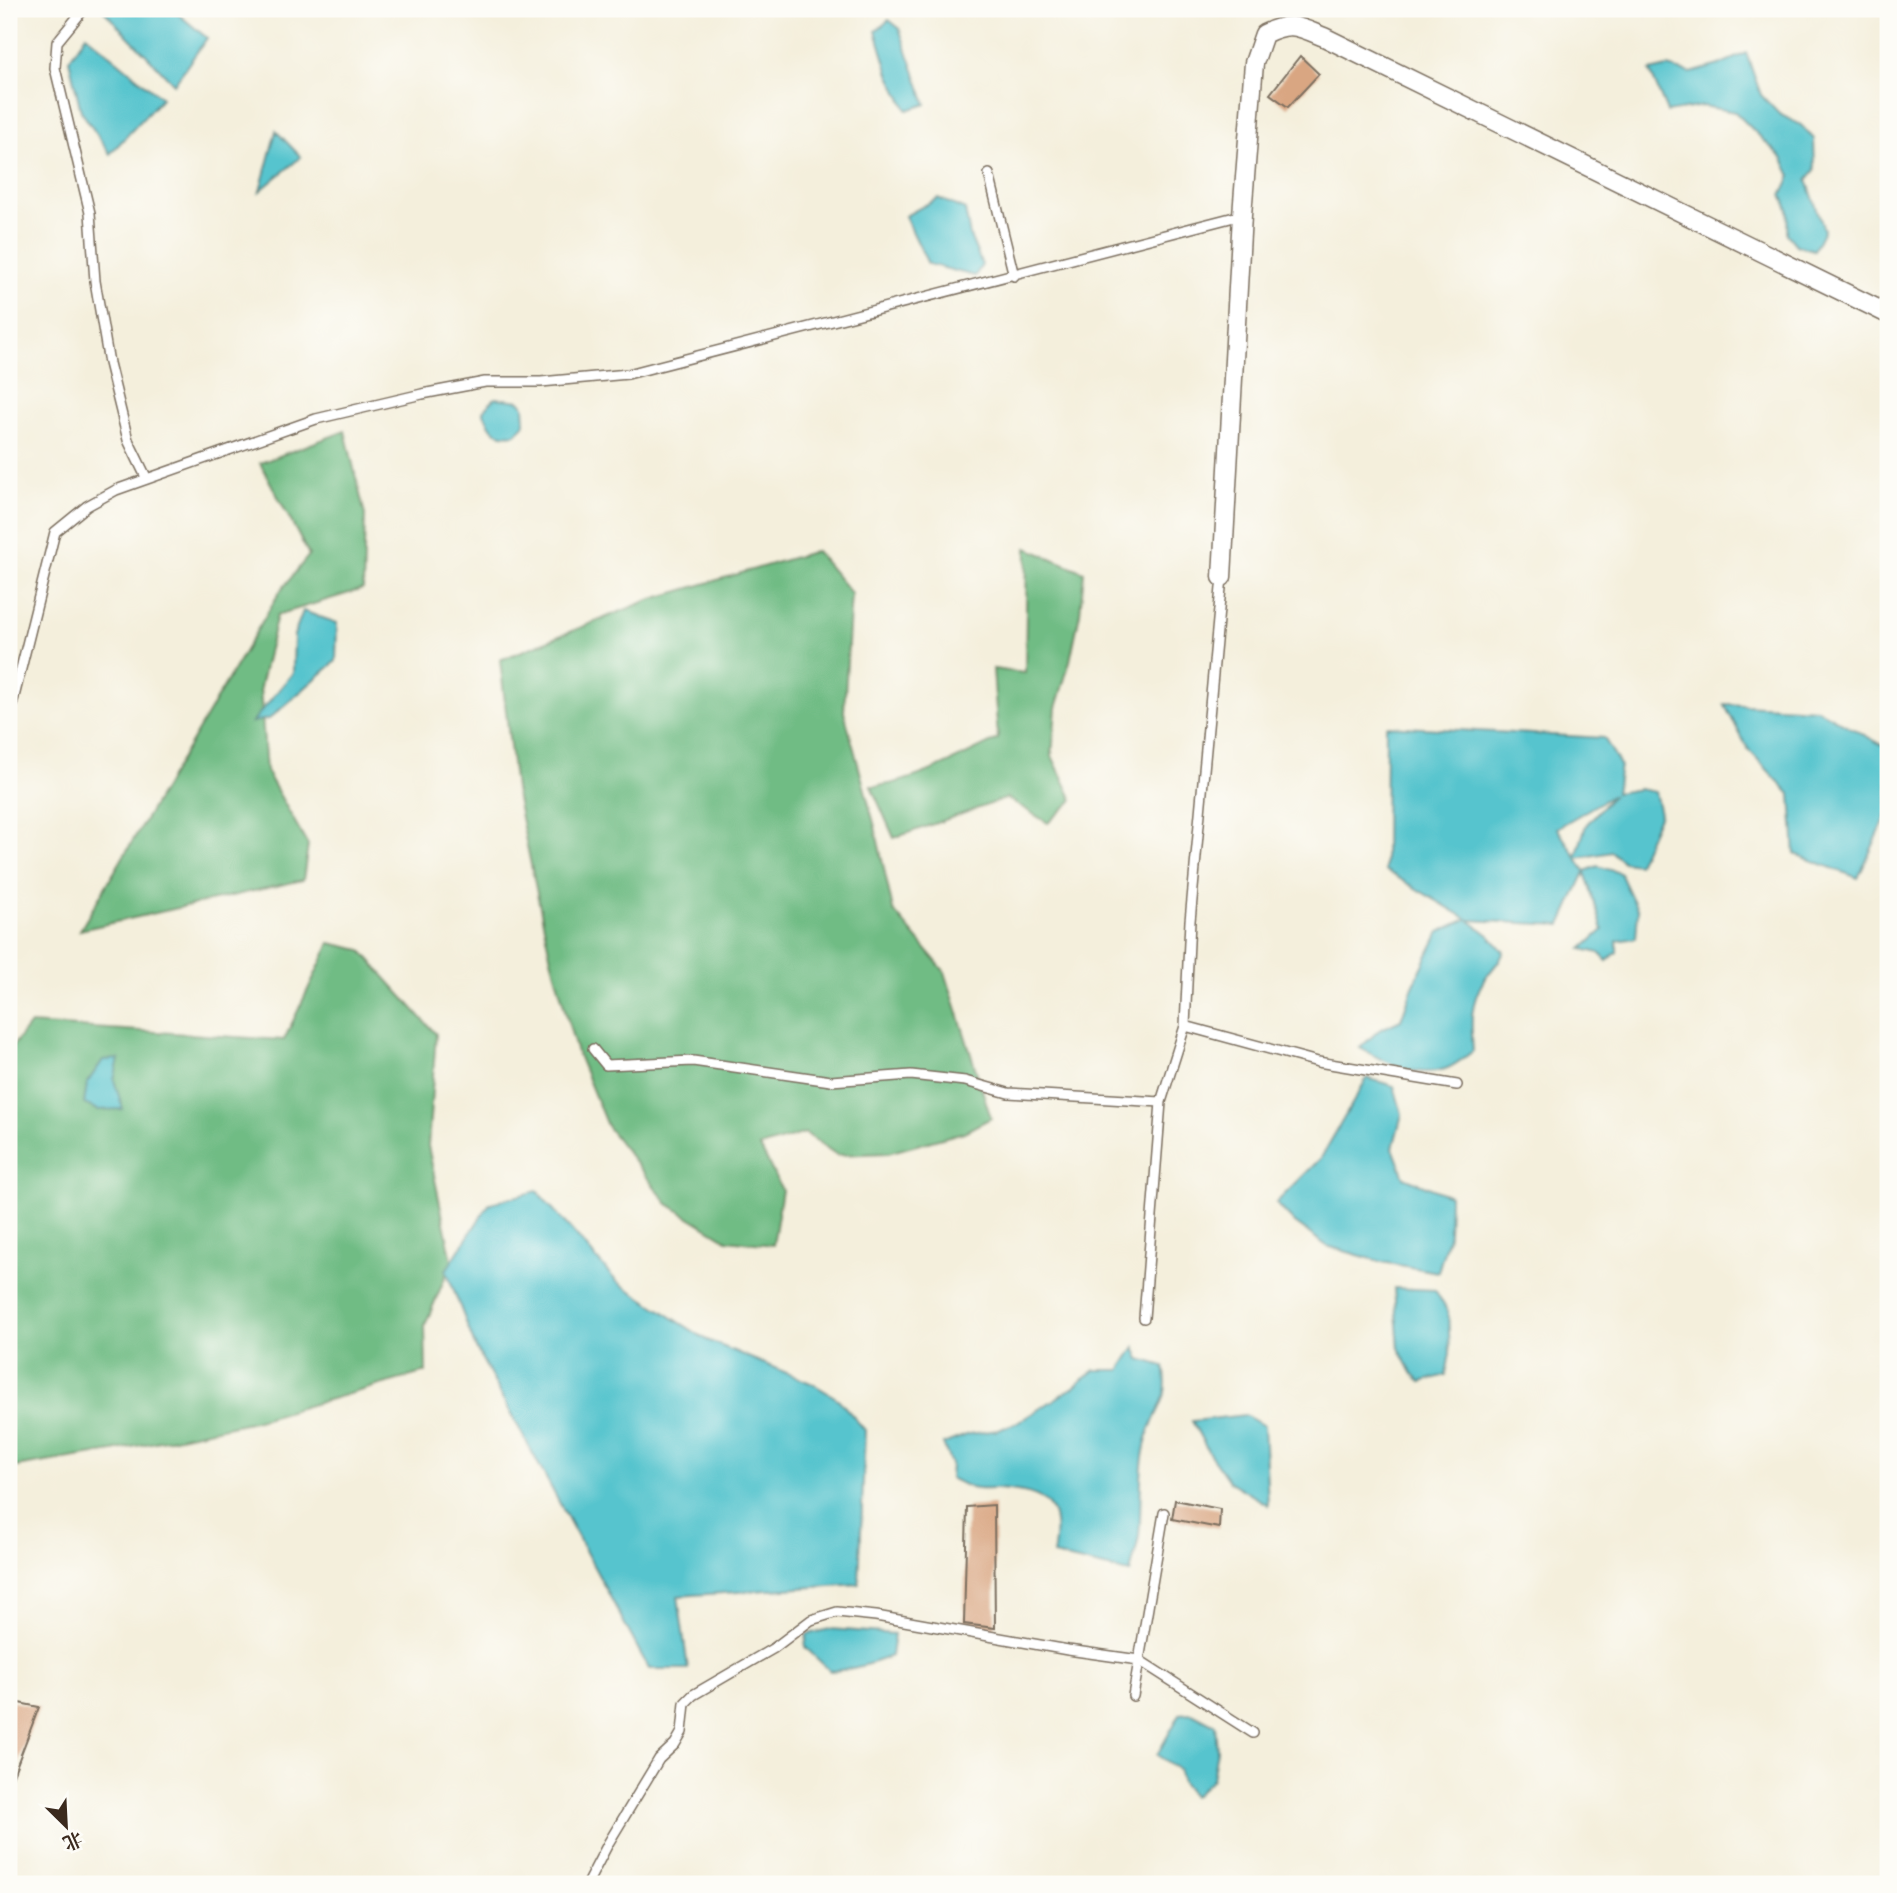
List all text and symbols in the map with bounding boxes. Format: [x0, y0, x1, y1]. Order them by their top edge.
north arrow [32, 1792, 102, 1862]
text: 北 [58, 1823, 86, 1855]

